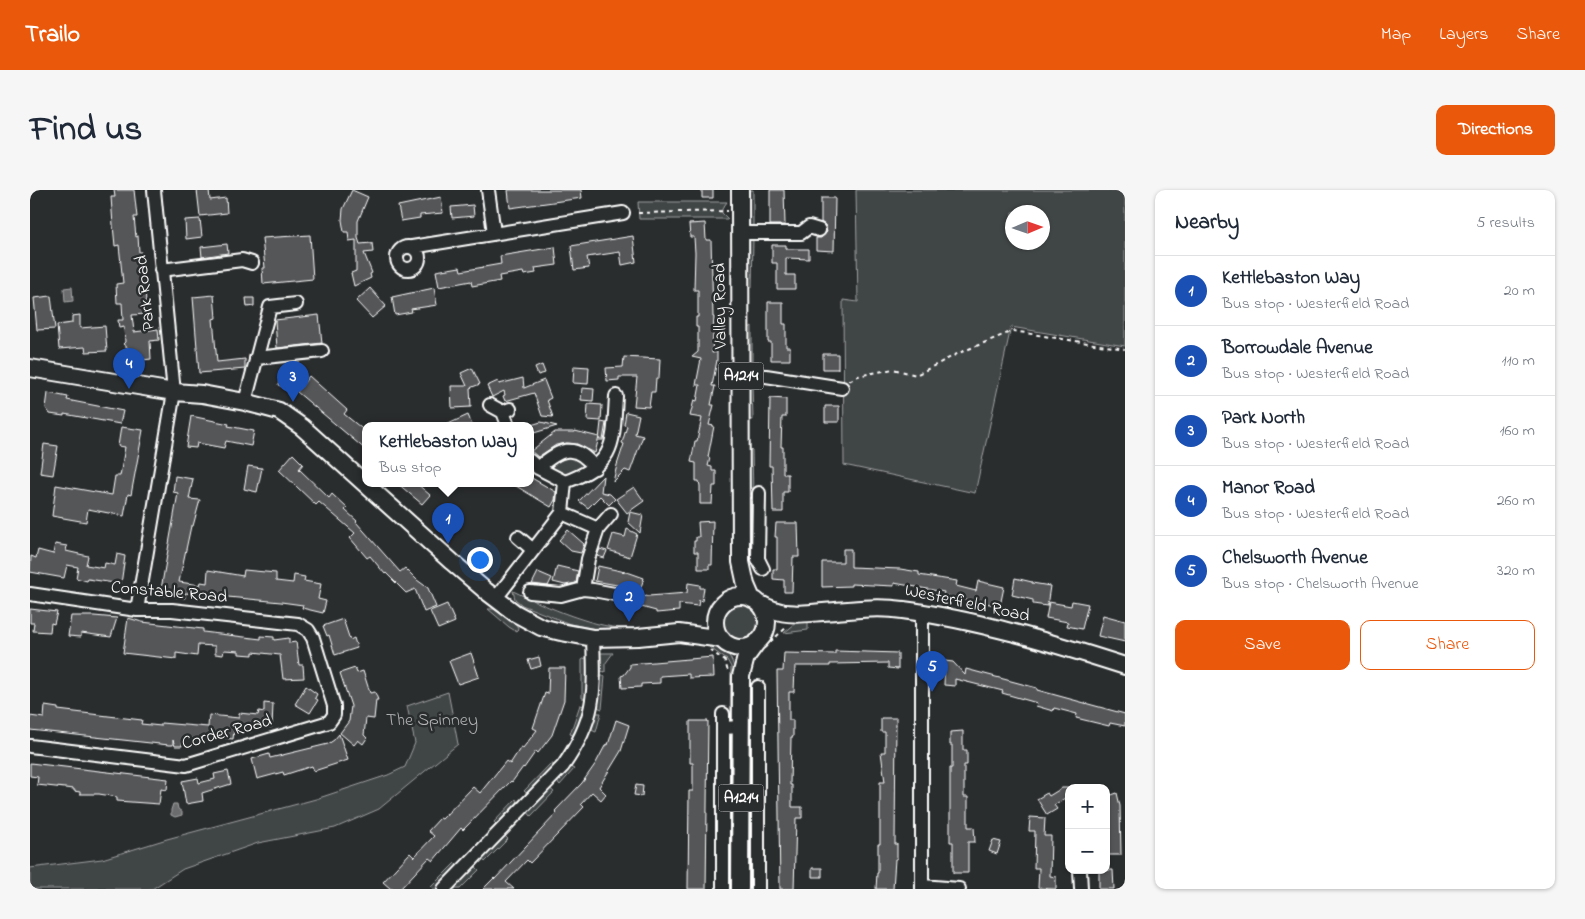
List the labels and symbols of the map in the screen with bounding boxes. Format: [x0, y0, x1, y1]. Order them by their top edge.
north arrow [1005, 205, 1050, 250]
street label: Park Road [129, 254, 163, 332]
street label: Valley Road [707, 263, 735, 350]
pin: 4 [113, 348, 145, 389]
pin: 3 [277, 361, 309, 402]
road number: A1214 [718, 362, 764, 390]
pin: 1 [432, 503, 464, 544]
your location [467, 547, 493, 573]
street label: Constable Road [110, 575, 228, 611]
street label: Westerfield Road [902, 578, 1032, 630]
pin: 2 [613, 581, 645, 622]
pin: 5 [916, 651, 948, 692]
park label: The Spinney [386, 708, 478, 734]
street label: Corder Road [179, 709, 275, 757]
road number: A1214 [718, 784, 764, 812]

